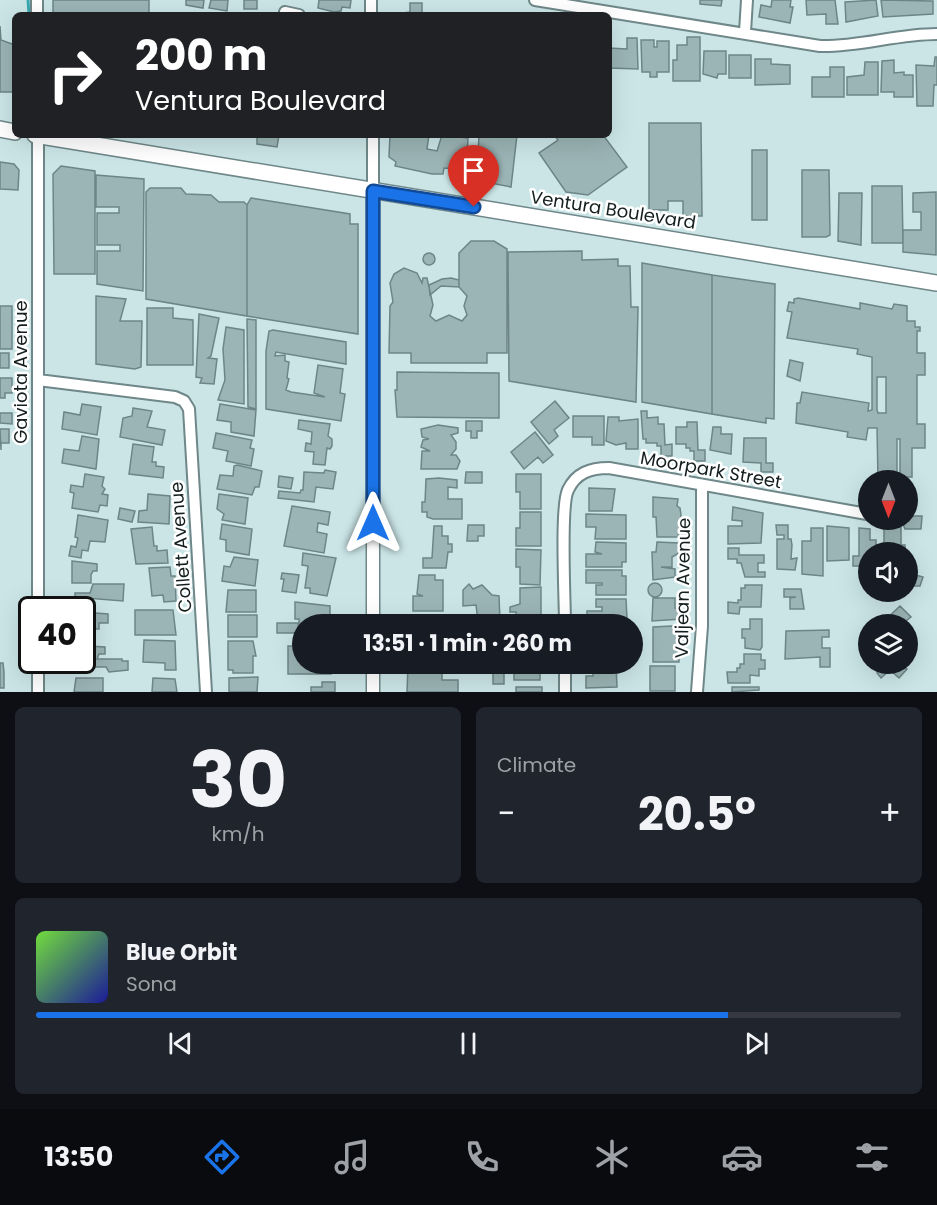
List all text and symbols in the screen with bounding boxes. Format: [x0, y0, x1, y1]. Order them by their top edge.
text: 200 m [135, 26, 267, 85]
icon: right [36, 36, 114, 114]
text: Ventura Boulevard [135, 82, 386, 119]
pin [448, 145, 499, 207]
icon: arrive [457, 154, 490, 187]
street label: Ventura Boulevard [528, 184, 698, 235]
street label: Gaviota Avenue [8, 300, 33, 444]
street label: Moorpark Street [638, 445, 784, 494]
north arrow [858, 470, 918, 530]
map controls [858, 470, 918, 674]
street label: Collett Avenue [163, 481, 198, 613]
position arrow [341, 491, 405, 555]
street label: Valjean Avenue [669, 518, 696, 658]
button: sound [858, 542, 918, 602]
speed limit sign: 40 [18, 596, 96, 674]
button: layers [858, 614, 918, 674]
text: 13:51 · 1 min · 260 m [363, 628, 572, 659]
text: 30 [189, 725, 287, 834]
text: Climate [497, 751, 576, 779]
text: 20.5° [638, 783, 756, 846]
text: − [497, 790, 515, 837]
text: + [878, 790, 901, 837]
text: km/h [211, 820, 265, 848]
text: Blue Orbit [126, 937, 237, 968]
text: Sona [126, 970, 177, 998]
icon: previous [164, 1027, 197, 1060]
icon: pause [452, 1027, 485, 1060]
icon: next [740, 1027, 773, 1060]
icon: directions [201, 1136, 243, 1178]
icon: music [331, 1136, 373, 1178]
icon: phone [461, 1136, 503, 1178]
icon: climate [591, 1136, 633, 1178]
icon: car [721, 1136, 763, 1178]
icon: filters [851, 1136, 893, 1178]
text: 13:50 [44, 1138, 113, 1175]

